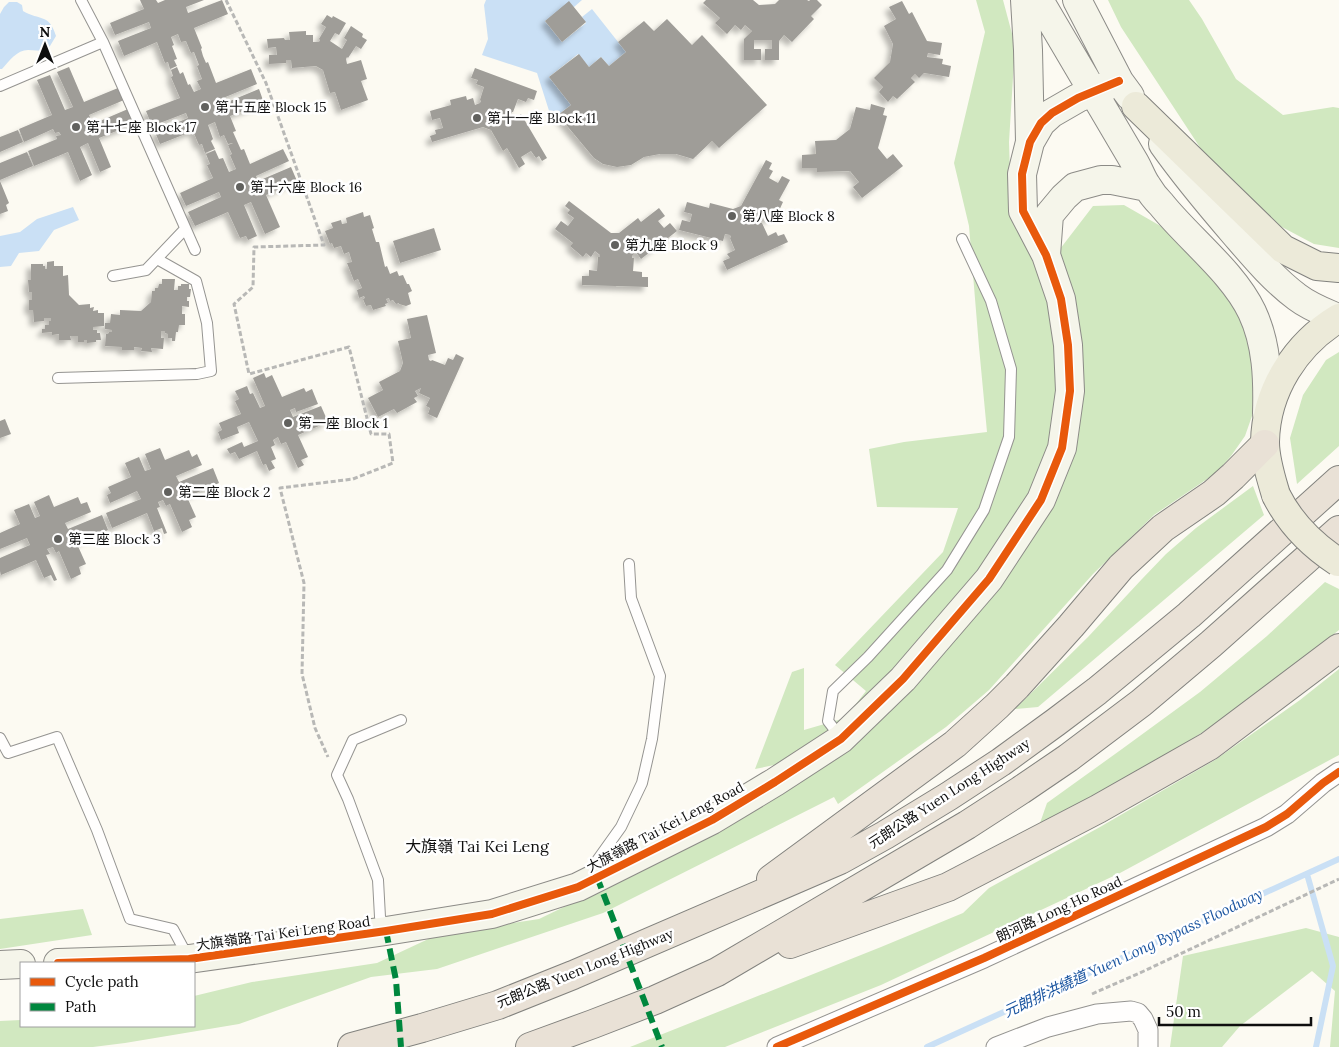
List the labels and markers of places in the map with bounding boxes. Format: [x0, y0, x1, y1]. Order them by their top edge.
place label: 第十五座 Block 15 [215, 98, 327, 116]
marker: 第十五座 Block 15 [199, 101, 211, 113]
place label: 第十一座 Block 11 [487, 109, 596, 127]
marker: 第十一座 Block 11 [471, 112, 483, 124]
place label: 第十七座 Block 17 [86, 118, 197, 136]
marker: 第十七座 Block 17 [70, 121, 82, 133]
place label: 第十六座 Block 16 [250, 178, 362, 196]
marker: 第十六座 Block 16 [234, 181, 246, 193]
place label: 第八座 Block 8 [742, 207, 835, 225]
marker: 第八座 Block 8 [726, 210, 738, 222]
place label: 第九座 Block 9 [625, 236, 718, 254]
marker: 第九座 Block 9 [609, 239, 621, 251]
place label: 第一座 Block 1 [298, 414, 388, 432]
marker: 第一座 Block 1 [282, 417, 294, 429]
place label: 第二座 Block 2 [178, 483, 270, 501]
marker: 第二座 Block 2 [162, 486, 174, 498]
place label: 第三座 Block 3 [68, 530, 161, 548]
marker: 第三座 Block 3 [52, 533, 64, 545]

